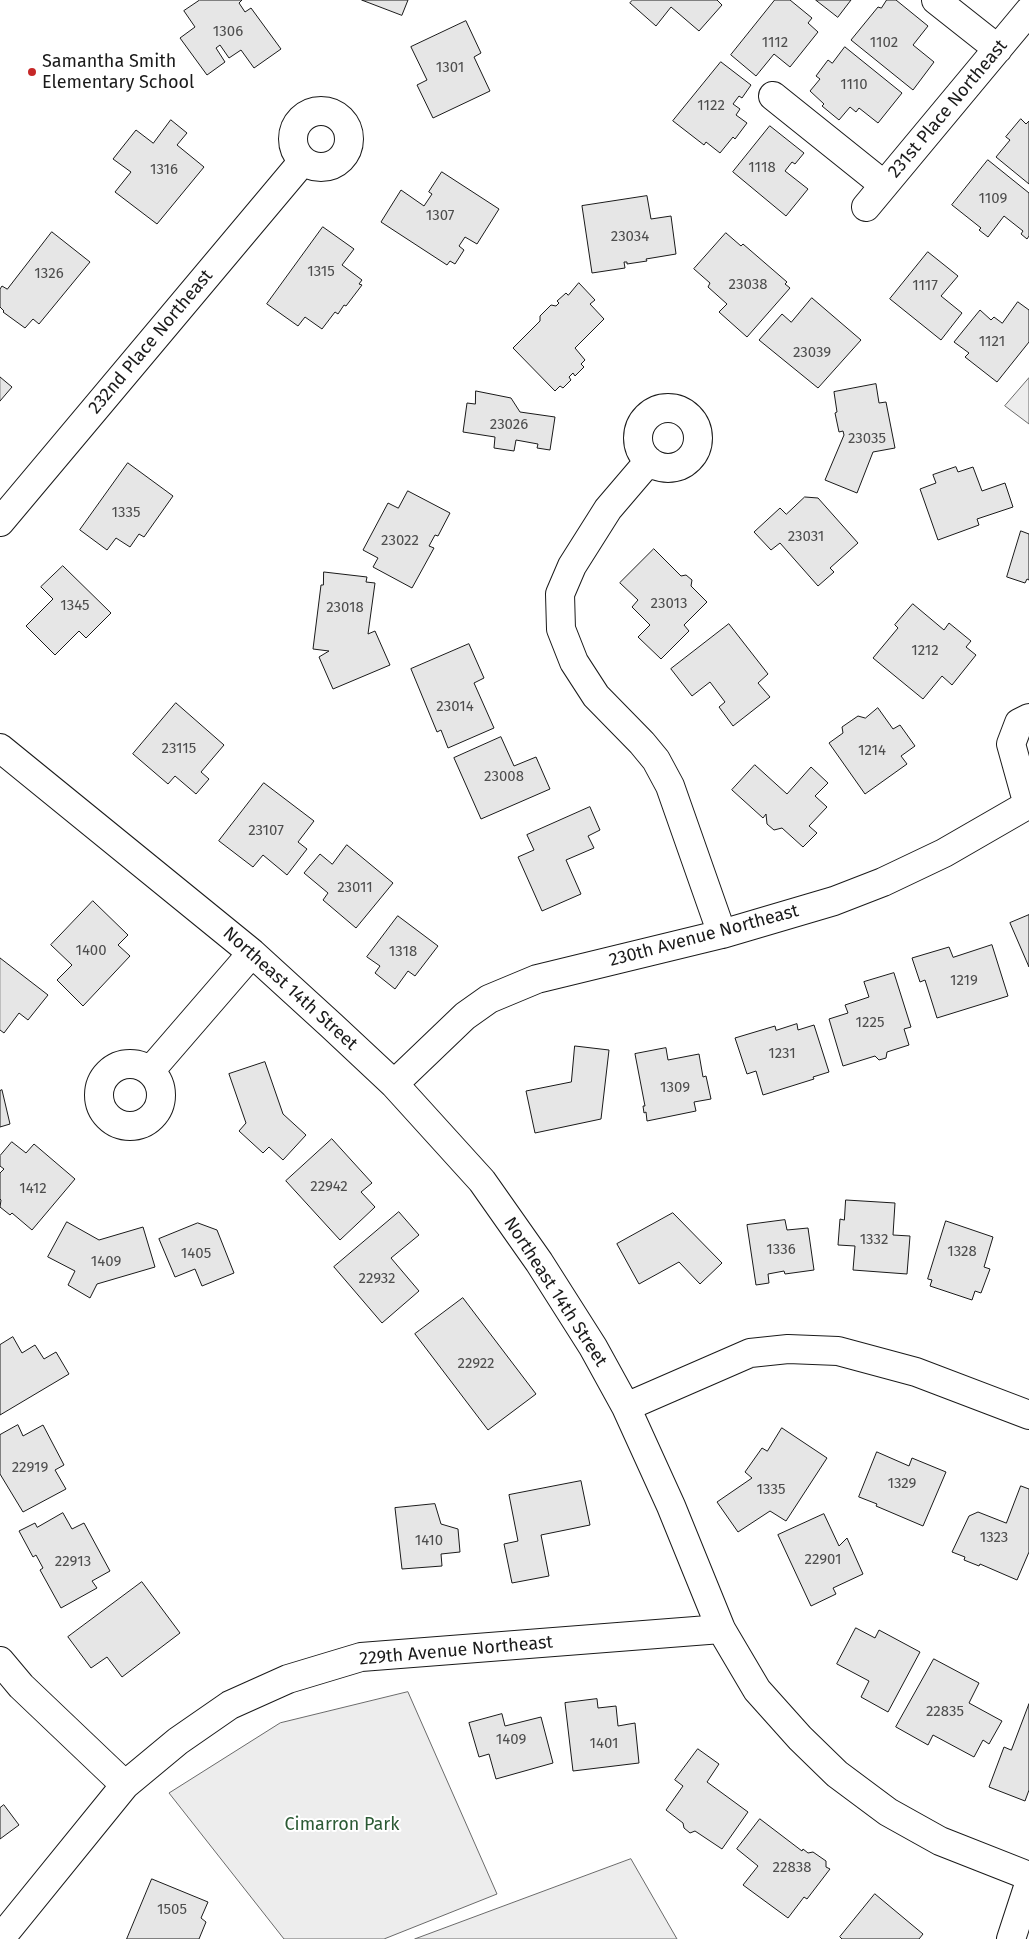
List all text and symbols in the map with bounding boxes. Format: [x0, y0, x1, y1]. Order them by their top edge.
house number: 1306 [213, 23, 243, 41]
house number: 1112 [762, 34, 788, 52]
house number: 1102 [870, 34, 898, 52]
street label: 231st Place Northeast [884, 35, 1012, 183]
place label: Samantha Smith Elementary School [42, 51, 194, 94]
house number: 1301 [436, 59, 464, 77]
marker: Samantha Smith Elementary School [26, 66, 38, 78]
house number: 1110 [840, 76, 868, 94]
house number: 1122 [697, 97, 725, 115]
house number: 1118 [748, 159, 776, 177]
house number: 1316 [150, 161, 178, 179]
house number: 1109 [979, 190, 1007, 208]
house number: 1307 [426, 207, 454, 225]
house number: 23034 [611, 228, 649, 246]
house number: 1315 [307, 263, 335, 281]
house number: 1326 [34, 265, 64, 283]
street label: 232nd Place Northeast [84, 265, 218, 419]
house number: 23038 [729, 276, 767, 294]
house number: 1117 [912, 277, 938, 295]
house number: 1121 [979, 333, 1005, 351]
house number: 23039 [793, 344, 831, 362]
house number: 23026 [490, 416, 528, 434]
house number: 23035 [848, 430, 886, 448]
house number: 1335 [112, 504, 140, 522]
house number: 23031 [788, 528, 824, 546]
house number: 23022 [381, 532, 419, 550]
house number: 23013 [651, 595, 687, 613]
house number: 1345 [60, 597, 90, 615]
house number: 23018 [326, 599, 364, 617]
house number: 1212 [911, 642, 939, 660]
house number: 23014 [436, 698, 474, 716]
house number: 23115 [162, 740, 196, 758]
house number: 1214 [858, 742, 886, 760]
house number: 23008 [484, 768, 524, 786]
house number: 23107 [248, 822, 284, 840]
house number: 23011 [337, 879, 373, 897]
street label: 230th Avenue Northeast [607, 900, 801, 972]
street label: Northeast 14th Street [218, 923, 362, 1055]
house number: 1400 [75, 942, 107, 960]
house number: 1318 [389, 943, 417, 961]
house number: 1219 [950, 972, 978, 990]
house number: 1225 [856, 1014, 884, 1032]
house number: 1231 [768, 1045, 796, 1063]
house number: 1309 [660, 1079, 690, 1097]
house number: 22942 [310, 1178, 348, 1196]
house number: 1412 [19, 1180, 47, 1198]
street label: Northeast 14th Street [499, 1213, 611, 1371]
house number: 1332 [860, 1231, 888, 1249]
house number: 1336 [766, 1241, 796, 1259]
house number: 1328 [947, 1243, 977, 1261]
house number: 1405 [181, 1245, 211, 1263]
house number: 1409 [91, 1253, 121, 1271]
house number: 22932 [358, 1270, 396, 1288]
house number: 22922 [457, 1355, 495, 1373]
house number: 22919 [12, 1459, 48, 1477]
house number: 1329 [888, 1475, 916, 1493]
house number: 1335 [757, 1481, 785, 1499]
house number: 1323 [980, 1529, 1008, 1547]
house number: 1410 [415, 1532, 443, 1550]
house number: 22901 [804, 1551, 842, 1569]
house number: 22913 [55, 1553, 91, 1571]
street label: 229th Avenue Northeast [358, 1632, 554, 1670]
house number: 22835 [926, 1703, 964, 1721]
house number: 1409 [496, 1731, 526, 1749]
house number: 1401 [590, 1735, 618, 1753]
park label: Cimarron Park [285, 1814, 399, 1836]
house number: 22838 [773, 1859, 811, 1877]
house number: 1505 [157, 1901, 187, 1919]

